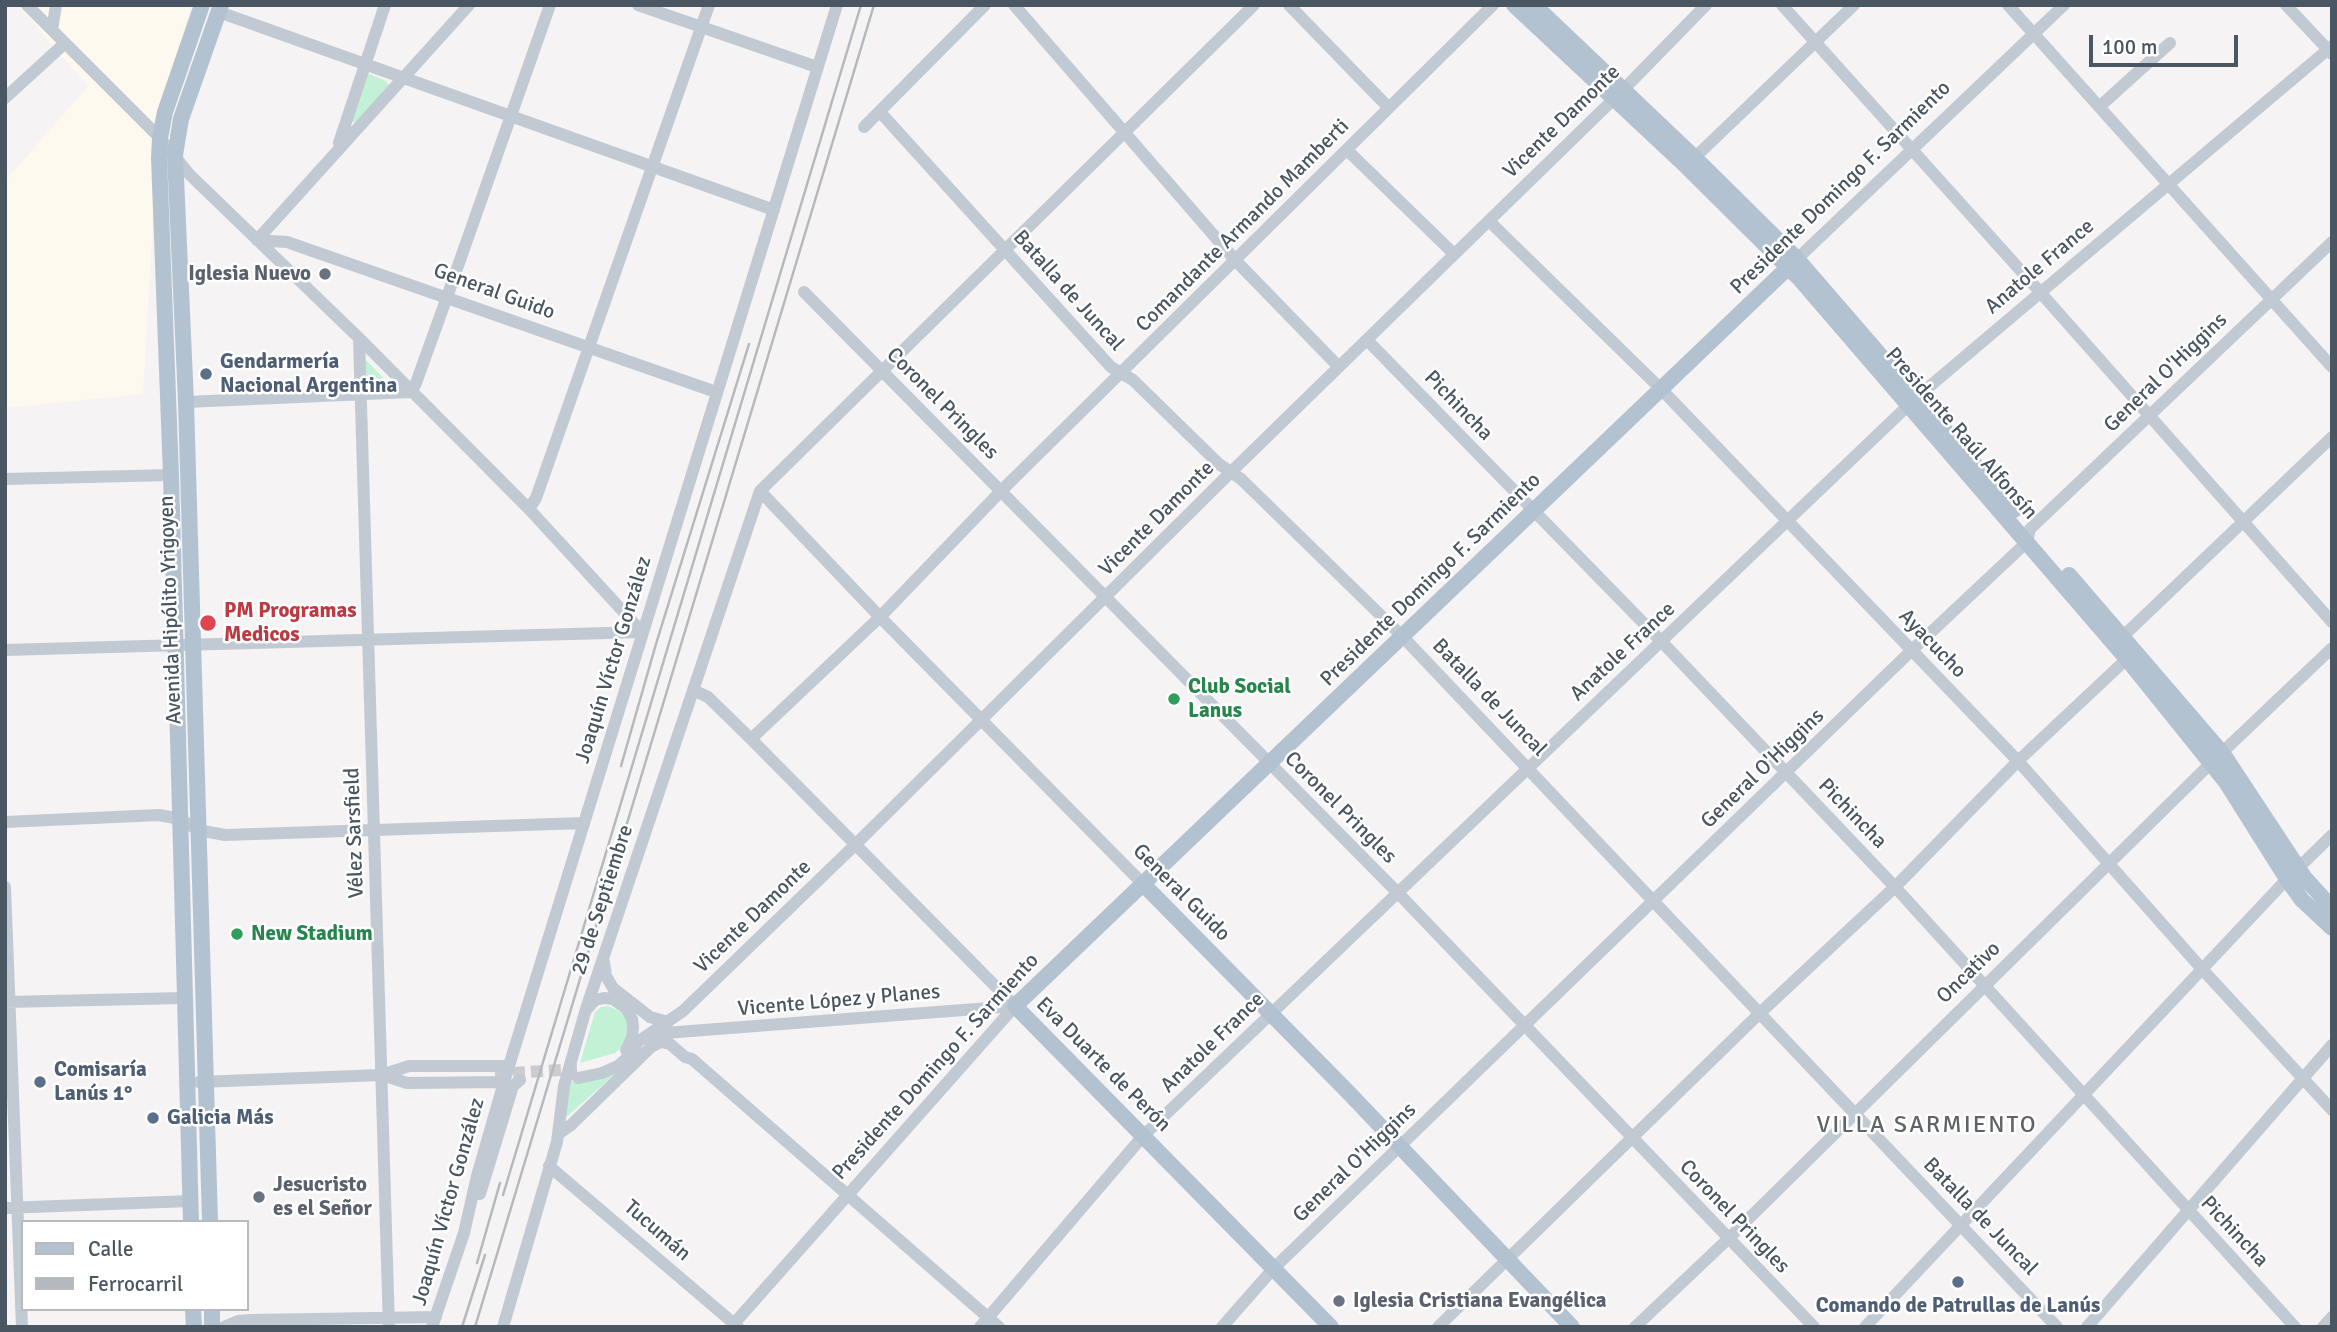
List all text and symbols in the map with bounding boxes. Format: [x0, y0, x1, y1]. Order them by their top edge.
scale bar [2092, 21, 2241, 65]
text: 100 m [2102, 34, 2157, 60]
street label: Vicente Damonte [1498, 60, 1626, 184]
street label: Presidente Domingo F. Sarmiento [1726, 76, 1956, 300]
street label: Comandante Armando Mamberti [1131, 114, 1355, 338]
street label: Anatole France [1980, 214, 2100, 320]
street label: Batalla de Juncal [1007, 225, 1129, 357]
street label: General Guido [430, 258, 558, 326]
place label: Iglesia Nuevo [188, 261, 311, 287]
marker: Iglesia Nuevo [317, 266, 333, 282]
street label: General O'Higgins [2099, 308, 2233, 438]
street label: Coronel Pringles [881, 343, 1003, 465]
street label: Presidente Raúl Alfonsín [1880, 343, 2042, 525]
place label: Gendarmería Nacional Argentina [220, 349, 397, 399]
marker: Gendarmería Nacional Argentina [198, 366, 214, 382]
street label: Pichincha [1418, 366, 1498, 446]
street label: Vicente Damonte [1094, 456, 1220, 582]
street label: Presidente Domingo F. Sarmiento [1316, 468, 1546, 692]
street label: Avenida Hipólito Yrigoyen [154, 495, 188, 725]
street label: Joaquín Víctor González [571, 554, 657, 766]
street label: Anatole France [1565, 597, 1681, 707]
place label: PM Programas Medicos [224, 598, 357, 648]
street label: Ayacucho [1893, 604, 1971, 684]
marker: PM Programas Medicos [198, 613, 218, 633]
street label: Batalla de Juncal [1426, 634, 1552, 762]
place label: Club Social Lanus [1188, 674, 1291, 724]
marker: Club Social Lanus [1166, 691, 1182, 707]
street label: General O'Higgins [1696, 704, 1830, 834]
street label: Coronel Pringles [1279, 747, 1401, 869]
street label: Vélez Sarsfield [340, 767, 370, 899]
street label: Pichincha [1812, 774, 1892, 854]
street label: 29 de Septiembre [567, 822, 639, 978]
street label: General Guido [1127, 839, 1235, 947]
street label: Vicente Damonte [689, 855, 817, 979]
place label: New Stadium [251, 921, 373, 947]
marker: New Stadium [229, 926, 245, 942]
street label: Oncativo [1932, 937, 2006, 1009]
street label: Presidente Domingo F. Sarmiento [827, 948, 1045, 1186]
street label: Vicente López y Planes [737, 980, 941, 1022]
street label: Anatole France [1156, 987, 1270, 1099]
street label: Eva Duarte de Perón [1030, 992, 1176, 1138]
place label: Comisaría Lanús 1° [54, 1057, 147, 1107]
marker: Comisaría Lanús 1° [32, 1074, 48, 1090]
street label: Joaquín Víctor González [407, 1095, 491, 1309]
street label: General O'Higgins [1288, 1098, 1422, 1228]
place label: Galicia Más [167, 1105, 273, 1131]
marker: Galicia Más [145, 1110, 161, 1126]
district label: VILLA SARMIENTO [1818, 1112, 2036, 1140]
street label: Batalla de Juncal [1917, 1153, 2043, 1281]
street label: Coronel Pringles [1674, 1155, 1794, 1279]
place label: Jesucristo es el Señor [273, 1172, 372, 1222]
marker: Jesucristo es el Señor [251, 1189, 267, 1205]
street label: Pichincha [2195, 1191, 2273, 1273]
street label: Tucumán [618, 1195, 696, 1267]
legend [21, 1220, 248, 1311]
text: Calle [88, 1236, 134, 1262]
text: Ferrocarril [88, 1271, 183, 1297]
marker: Comando de Patrullas de Lanús [1950, 1274, 1966, 1290]
place label: Iglesia Cristiana Evangélica [1353, 1288, 1607, 1314]
marker: Iglesia Cristiana Evangélica [1331, 1293, 1347, 1309]
place label: Comando de Patrullas de Lanús [1816, 1293, 2100, 1319]

